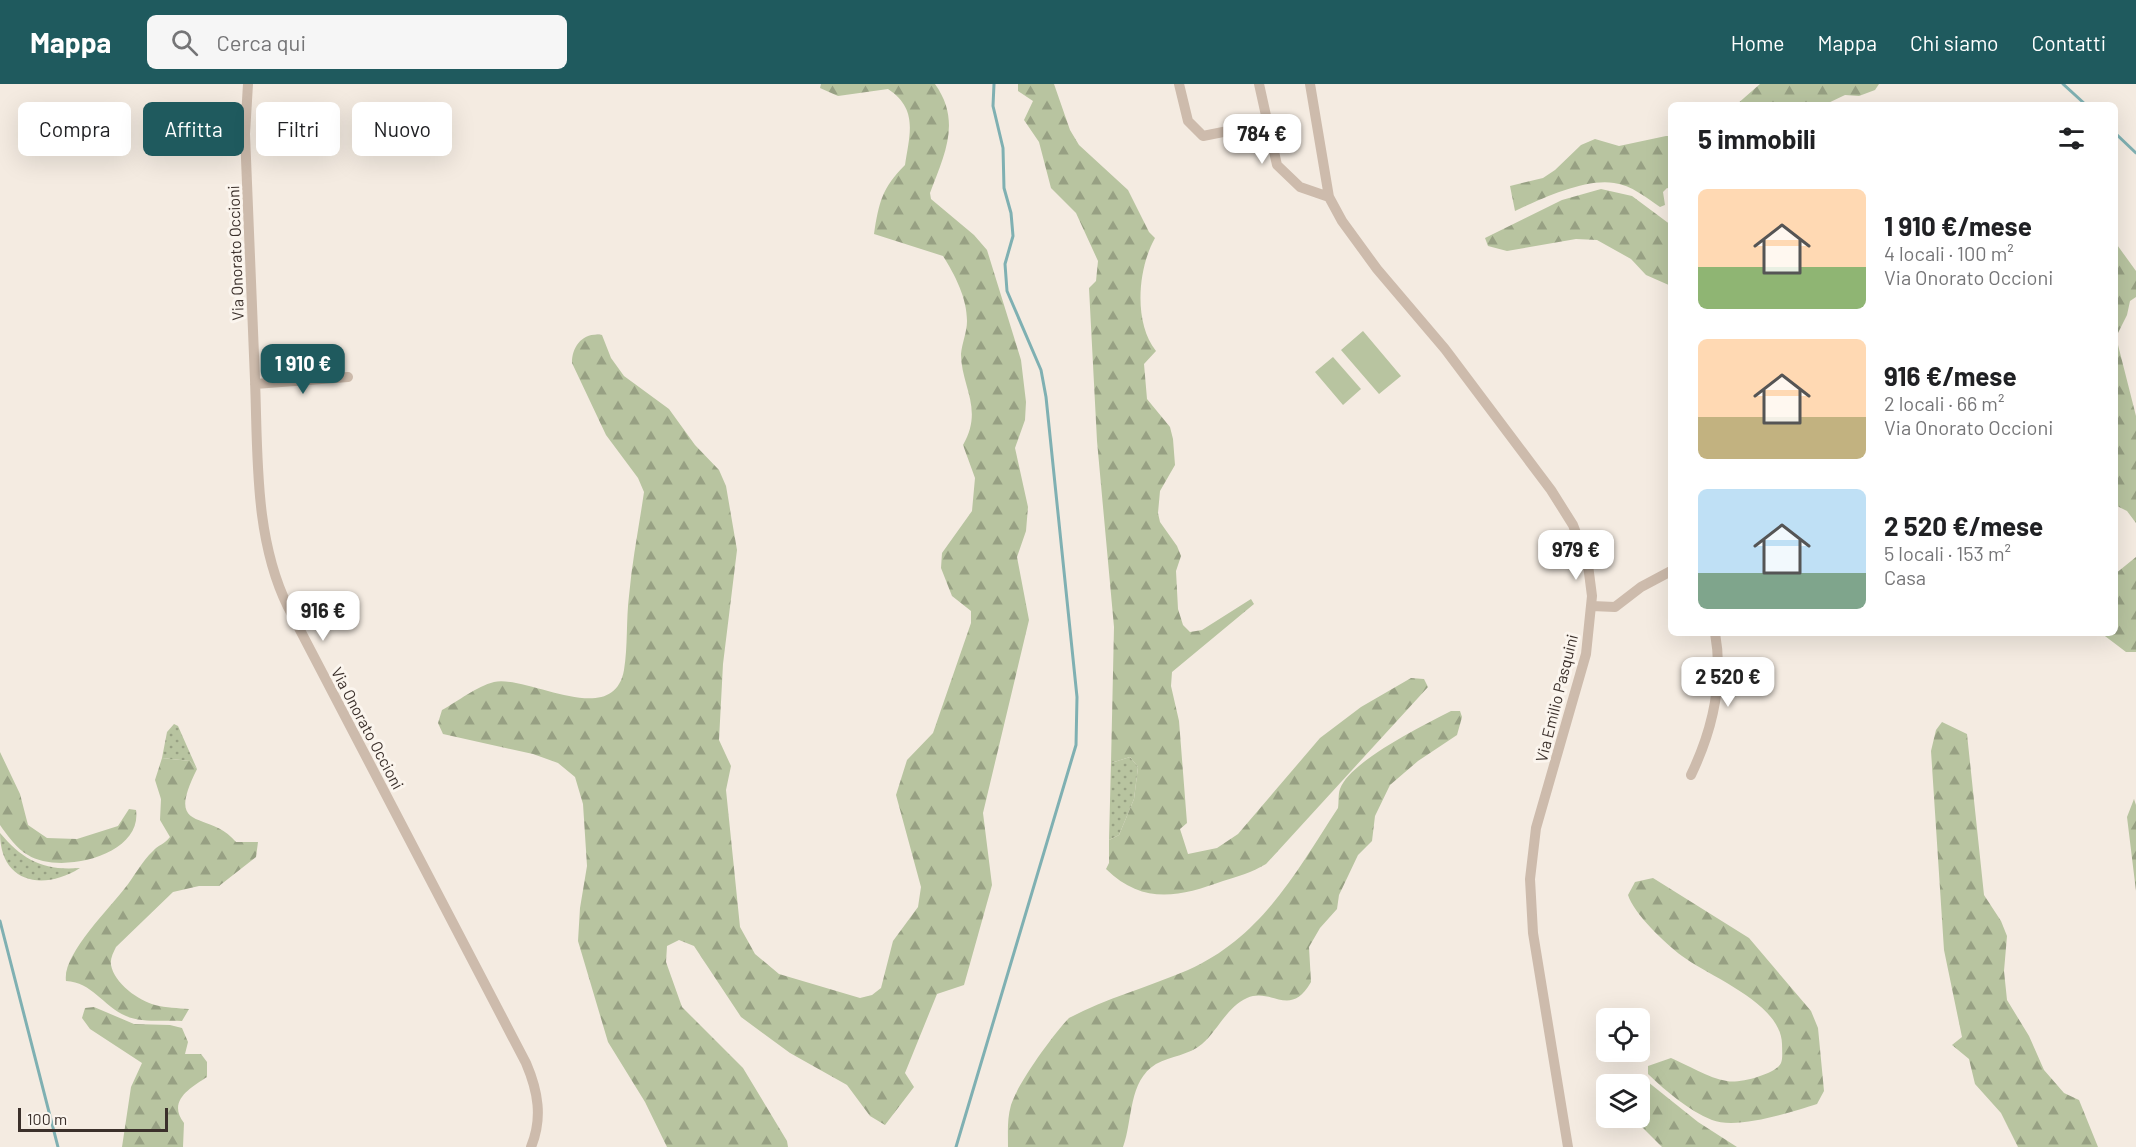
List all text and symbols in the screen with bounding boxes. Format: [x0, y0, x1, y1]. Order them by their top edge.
search box [147, 15, 567, 69]
text: Mappa [30, 25, 111, 59]
icon: search [168, 26, 201, 59]
text: Cerca qui [216, 29, 306, 55]
text: Home [1731, 30, 1784, 55]
text: Mappa [1817, 30, 1877, 55]
text: Chi siamo [1910, 30, 1999, 55]
text: Contatti [2032, 30, 2106, 55]
chip: Compra [18, 102, 131, 156]
chip: Affitta [143, 102, 244, 156]
chip: Filtri [256, 102, 340, 156]
chip: Nuovo [352, 102, 452, 156]
pin: 784 € [1220, 114, 1304, 165]
text: 784 € [1237, 121, 1287, 145]
icon: filters [2055, 122, 2088, 155]
text: 5 immobili [1698, 123, 1816, 154]
street label: Via Onorato Occioni [223, 185, 247, 321]
text: 1 910 €/mese [1884, 210, 2032, 241]
icon: home [1746, 213, 1818, 285]
text: 4 locali · 100 m² [1884, 241, 2014, 265]
text: Via Onorato Occioni [1884, 265, 2053, 289]
pin: 1 910 € [248, 344, 358, 395]
text: 1 910 € [275, 351, 331, 375]
text: 916 €/mese [1884, 360, 2017, 391]
icon: home [1746, 363, 1818, 435]
text: 2 locali · 66 m² [1884, 391, 2004, 415]
text: Via Onorato Occioni [1884, 415, 2053, 439]
text: 2 520 €/mese [1884, 510, 2043, 541]
icon: home [1746, 513, 1818, 585]
pin: 979 € [1534, 530, 1618, 581]
text: 979 € [1552, 537, 1600, 561]
text: 5 locali · 153 m² [1884, 541, 2011, 565]
text: Casa [1884, 565, 1926, 589]
pin: 916 € [281, 591, 365, 642]
text: 916 € [301, 598, 345, 622]
street label: Via Emilio Pasquini [1531, 632, 1581, 764]
pin: 2 520 € [1673, 657, 1783, 708]
street label: Via Onorato Occioni [328, 664, 408, 792]
text: 2 520 € [1695, 664, 1761, 688]
map controls [1596, 1008, 1650, 1128]
button: locate [1596, 1008, 1650, 1062]
button: layers [1596, 1074, 1650, 1128]
scale bar [18, 1105, 168, 1132]
text: 100 m [27, 1109, 67, 1128]

